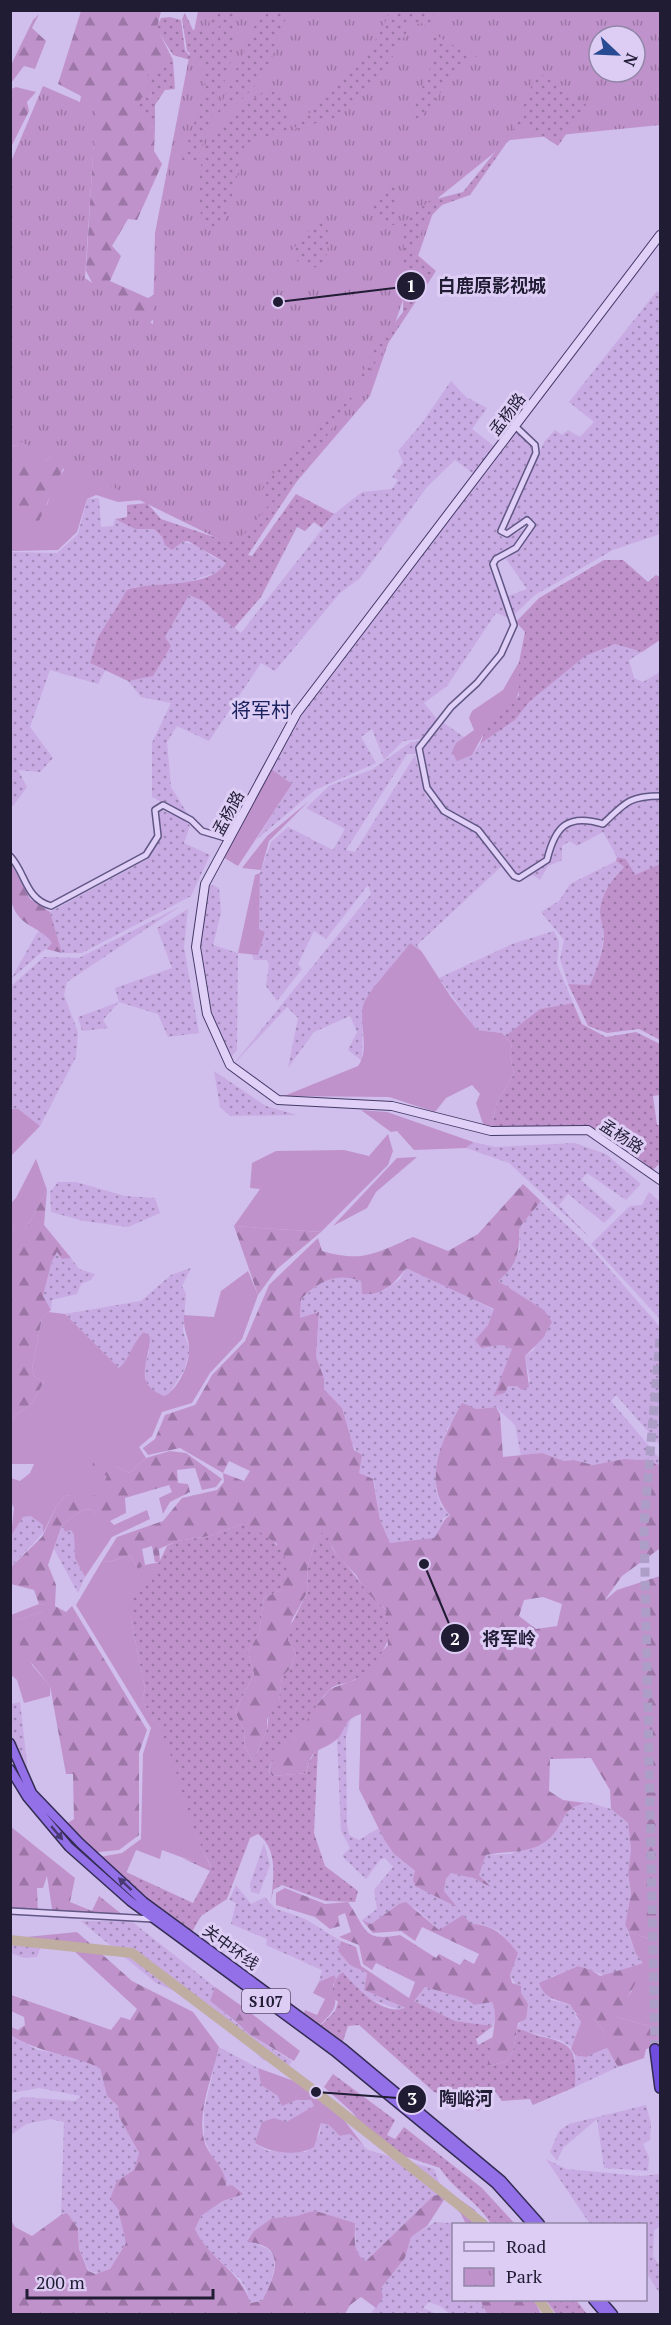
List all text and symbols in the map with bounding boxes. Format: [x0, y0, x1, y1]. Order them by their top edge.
north arrow [587, 24, 647, 84]
text: N [618, 50, 643, 70]
callout: 白鹿原影视城 [396, 268, 558, 304]
text: 1 [406, 273, 416, 297]
text: 白鹿原影视城 [438, 273, 546, 297]
street label: 孟杨路 [484, 388, 530, 440]
district label: 将军村 [231, 696, 291, 723]
street label: 孟杨路 [207, 787, 249, 839]
street label: 孟杨路 [596, 1114, 648, 1158]
callout: 将军岭 [440, 1620, 548, 1656]
text: 2 [450, 1626, 460, 1650]
text: 将军岭 [482, 1626, 536, 1650]
one-way arrow [50, 1825, 63, 1840]
one-way arrow [118, 1878, 133, 1891]
street label: 关中环线 [199, 1919, 263, 1975]
road number: S107 [242, 1989, 290, 2013]
callout: 陶峪河 [397, 2081, 505, 2117]
text: 3 [407, 2086, 417, 2110]
text: 陶峪河 [439, 2086, 493, 2110]
legend [452, 2223, 647, 2301]
text: Road [506, 2234, 546, 2258]
scale bar [27, 2262, 213, 2300]
text: Park [506, 2264, 543, 2288]
text: 200 m [36, 2270, 85, 2294]

